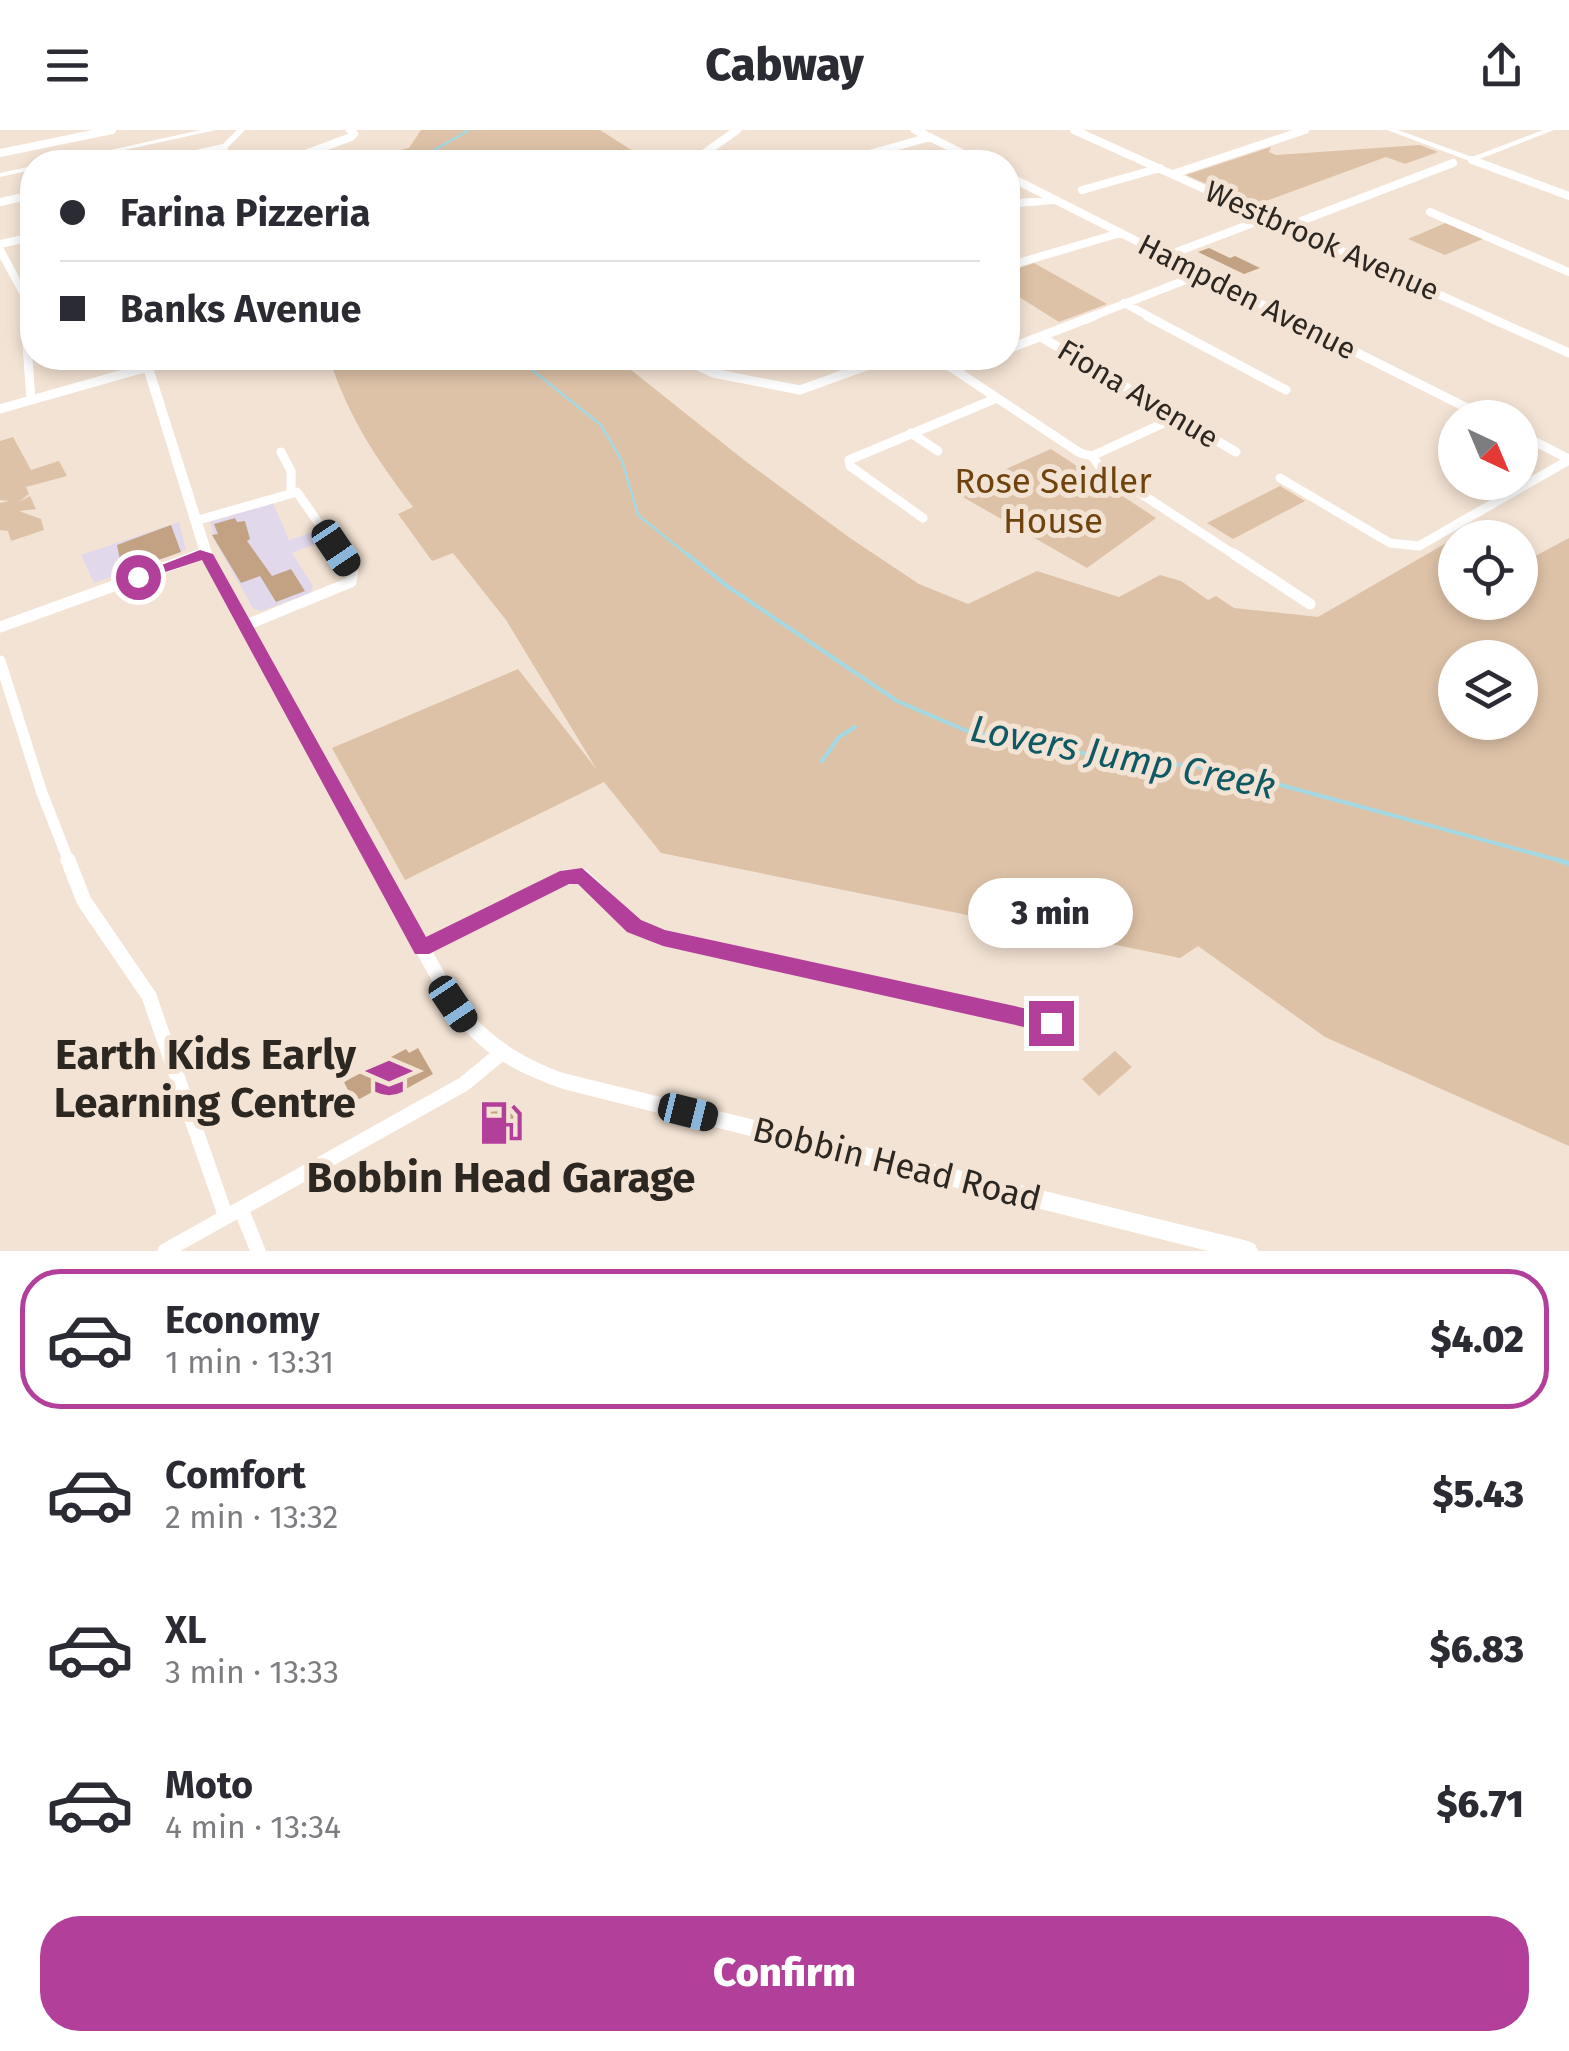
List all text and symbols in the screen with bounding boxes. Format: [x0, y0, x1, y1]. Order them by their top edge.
icon: menu [40, 38, 95, 93]
text: Cabway [705, 38, 864, 92]
icon: share [1474, 38, 1529, 93]
street label: Westbrook Avenue [1200, 173, 1444, 309]
text: Farina Pizzeria [120, 190, 371, 236]
street label: Hampden Avenue [1132, 227, 1362, 367]
text: Banks Avenue [120, 286, 362, 332]
street label: Fiona Avenue [1051, 332, 1225, 456]
north arrow [1438, 400, 1538, 500]
map controls [1438, 400, 1538, 740]
park label: Rose Seidler House [954, 460, 1152, 542]
car [307, 515, 365, 581]
button: locate [1438, 520, 1538, 620]
route start [116, 555, 161, 600]
button: layers [1438, 640, 1538, 740]
water label: Lovers Jump Creek [967, 705, 1279, 809]
callout: 3 min [968, 878, 1134, 948]
text: 3 min [1011, 894, 1090, 932]
car [424, 971, 482, 1037]
route end [1029, 1001, 1074, 1046]
place label: Earth Kids Early Learning Centre [54, 1030, 357, 1128]
school or university icon: Earth Kids Early Learning Centre [365, 1054, 413, 1102]
car [655, 1090, 721, 1134]
fuel station icon: Bobbin Head Garage [477, 1099, 525, 1147]
street label: Bobbin Head Road [749, 1108, 1045, 1220]
place label: Bobbin Head Garage [306, 1153, 696, 1203]
icon: car [45, 1294, 135, 1384]
text: Economy [165, 1297, 320, 1343]
text: $4.02 [1430, 1316, 1524, 1362]
text: 1 min · 13:31 [165, 1343, 334, 1381]
icon: car [45, 1449, 135, 1539]
text: Comfort [165, 1452, 306, 1498]
text: $5.43 [1432, 1471, 1524, 1517]
text: 2 min · 13:32 [165, 1498, 338, 1536]
icon: car [45, 1604, 135, 1694]
text: XL [165, 1607, 207, 1653]
text: $6.83 [1430, 1626, 1524, 1672]
text: 3 min · 13:33 [165, 1653, 339, 1691]
icon: car [45, 1759, 135, 1849]
text: Moto [165, 1762, 253, 1808]
text: $6.71 [1436, 1781, 1524, 1827]
text: 4 min · 13:34 [165, 1808, 341, 1846]
button: Confirm [40, 1916, 1529, 2031]

